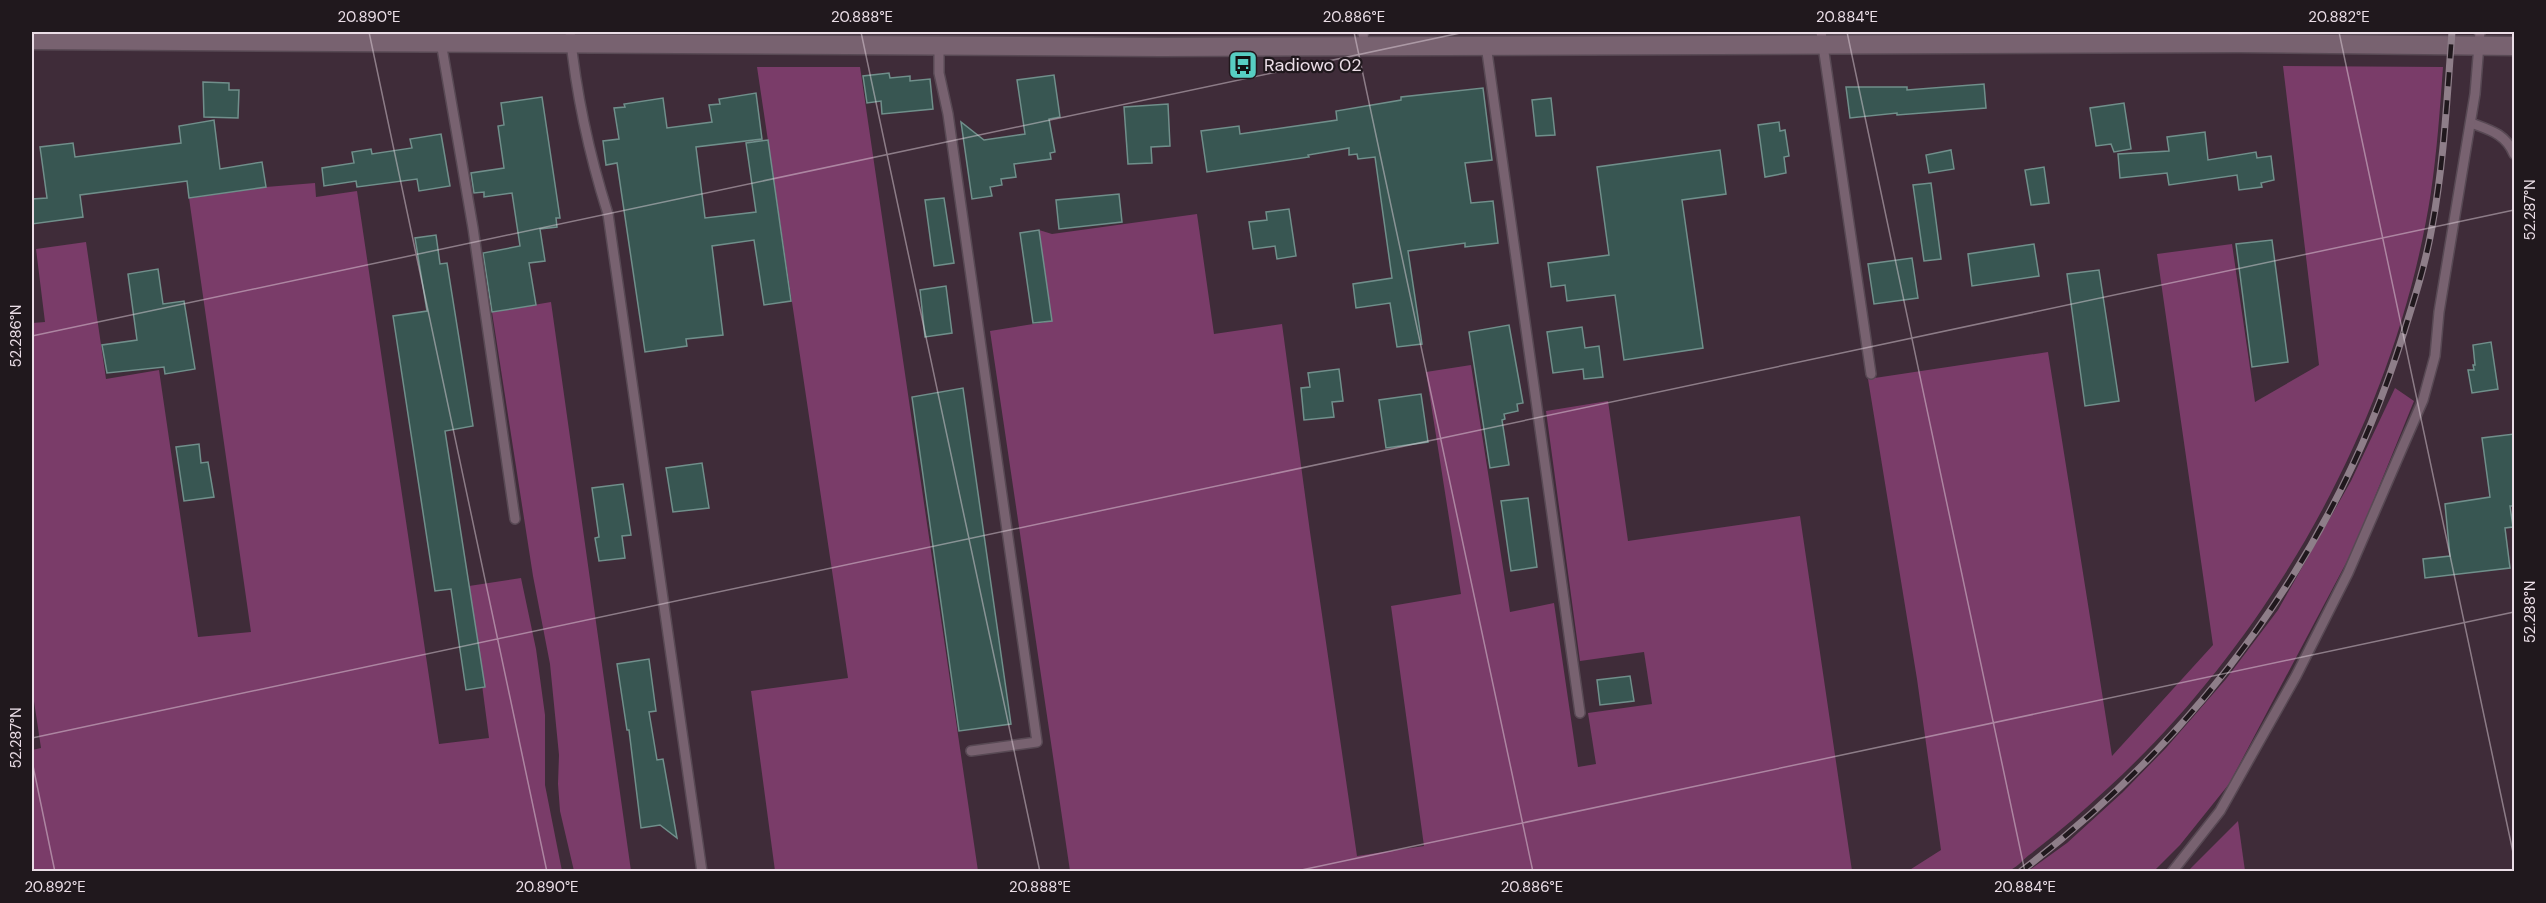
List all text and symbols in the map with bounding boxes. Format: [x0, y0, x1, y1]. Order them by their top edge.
text: 20.890°E [337, 7, 401, 27]
text: 20.888°E [831, 7, 893, 27]
text: 20.886°E [1323, 7, 1385, 27]
text: 20.884°E [1816, 7, 1878, 27]
text: 20.882°E [2308, 7, 2370, 27]
bus stop icon: Radiowo 02 [1227, 49, 1259, 81]
place label: Radiowo 02 [1264, 53, 1362, 77]
text: 52.287°N [2520, 179, 2540, 241]
text: 52.286°N [6, 305, 26, 367]
text: 52.288°N [2520, 581, 2540, 643]
text: 52.287°N [6, 707, 26, 769]
text: 20.892°E [24, 877, 86, 897]
text: 20.890°E [515, 877, 579, 897]
text: 20.888°E [1009, 877, 1071, 897]
text: 20.886°E [1501, 877, 1563, 897]
text: 20.884°E [1994, 877, 2056, 897]

